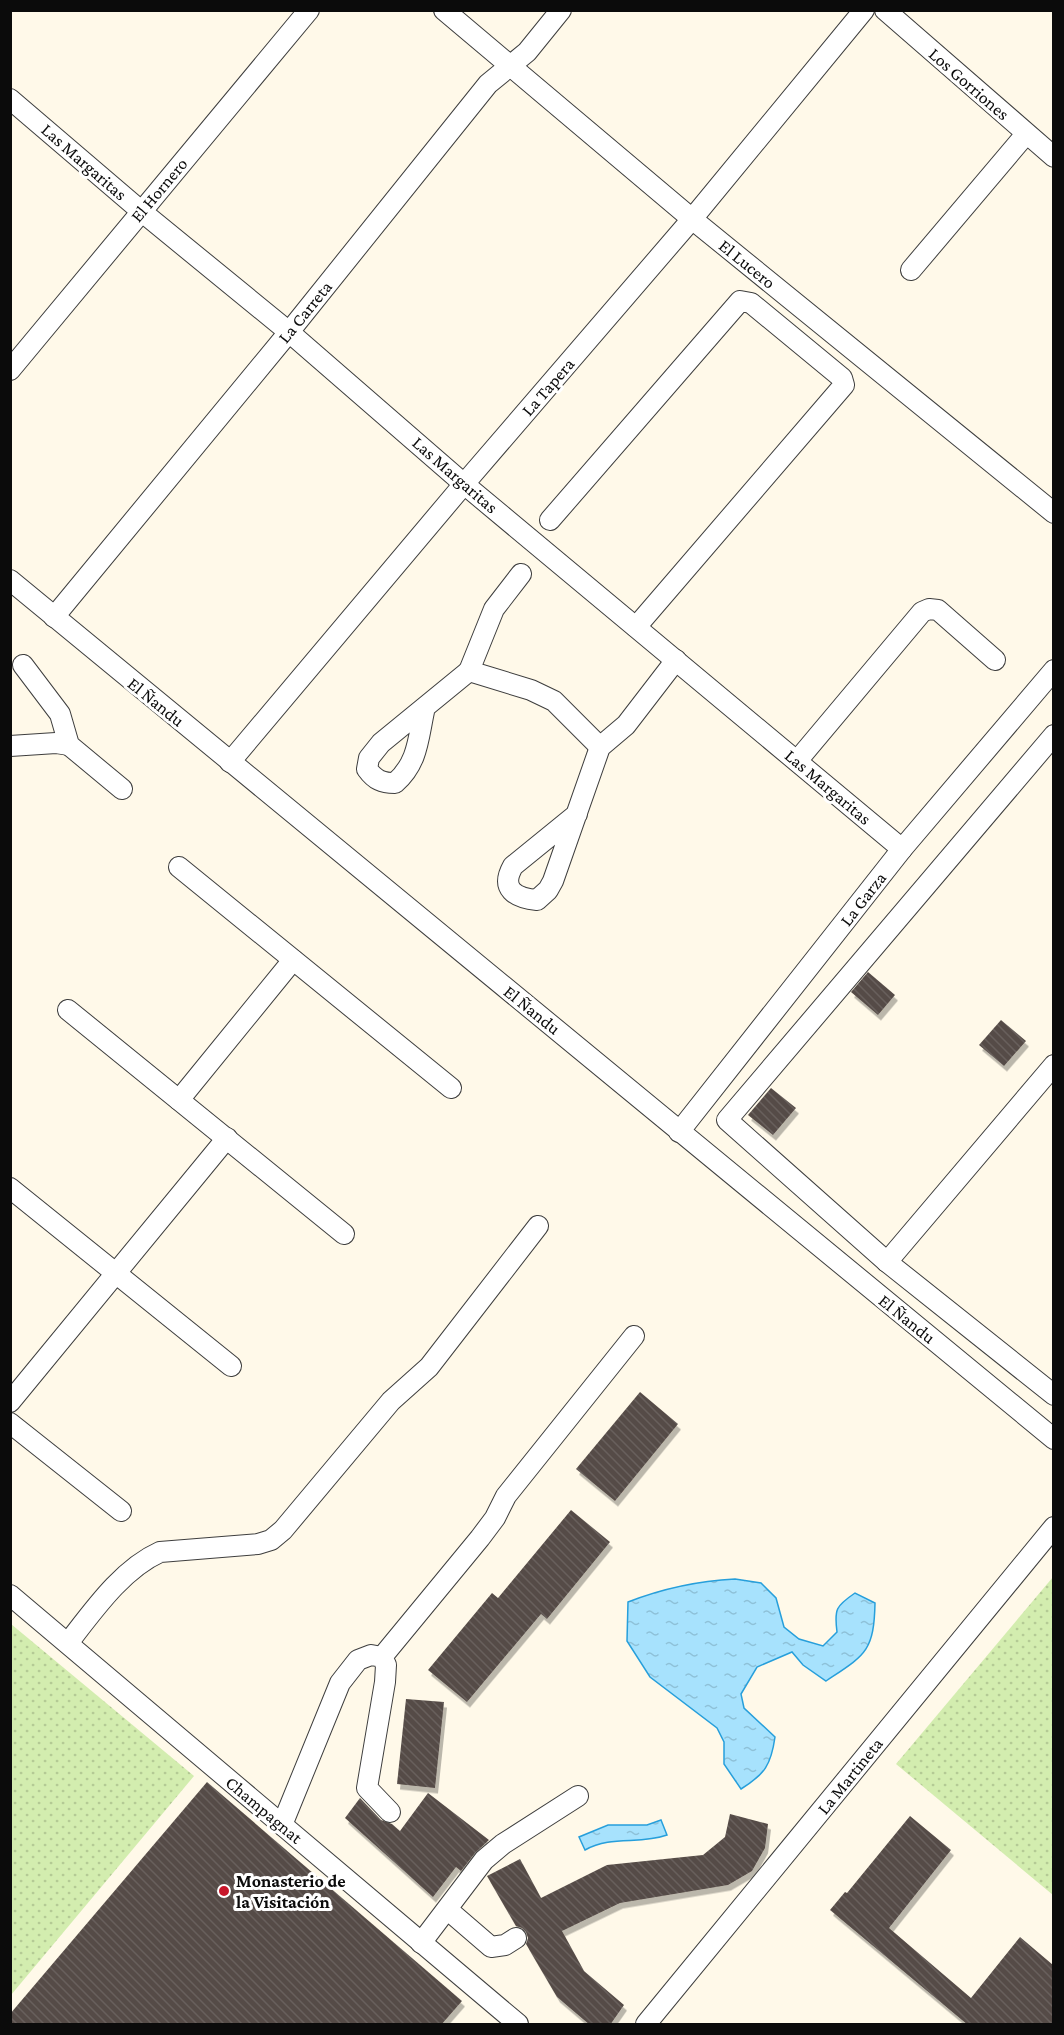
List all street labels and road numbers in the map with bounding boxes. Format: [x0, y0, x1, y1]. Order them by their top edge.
street label: Los Gorriones [925, 44, 1013, 124]
street label: Las Margaritas [37, 120, 131, 204]
street label: El Hornero [126, 154, 192, 226]
street label: El Lucero [715, 235, 779, 293]
street label: La Carreta [274, 277, 336, 347]
street label: La Tapera [518, 354, 578, 420]
street label: Las Margaritas [408, 433, 502, 517]
street label: El Ñandu [124, 673, 189, 731]
street label: Las Margaritas [781, 745, 875, 829]
street label: La Garza [836, 868, 890, 930]
street label: El Ñandu [500, 981, 565, 1039]
street label: El Ñandu [875, 1290, 940, 1348]
street label: La Martineta [813, 1734, 887, 1818]
street label: Champagnat [222, 1772, 307, 1848]

